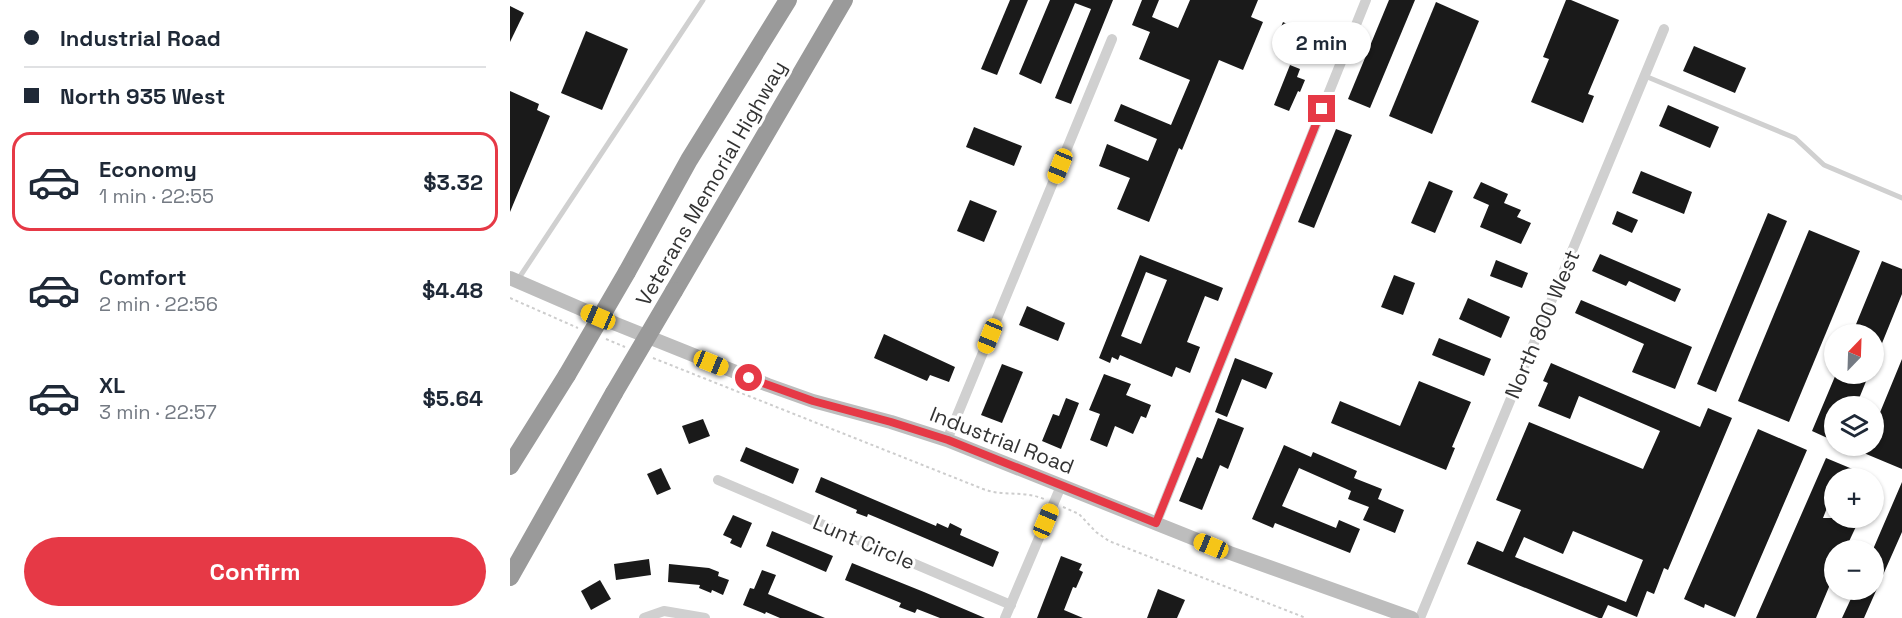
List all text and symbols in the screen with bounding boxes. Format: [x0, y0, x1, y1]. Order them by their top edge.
callout: 2 min [1272, 22, 1372, 64]
text: Industrial Road [60, 24, 221, 52]
text: 2 min [1296, 30, 1347, 56]
street label: Veterans Memorial Highway [630, 56, 792, 310]
text: North 935 West [60, 82, 225, 110]
route end [1308, 95, 1335, 122]
car [1045, 146, 1075, 186]
icon: car [27, 155, 81, 209]
text: Economy [99, 155, 197, 183]
text: $3.32 [423, 168, 483, 196]
text: 1 min · 22:55 [99, 183, 214, 209]
street label: North 800 West [1499, 246, 1585, 402]
icon: car [27, 263, 81, 317]
text: Comfort [99, 263, 187, 291]
text: $4.48 [422, 276, 483, 304]
text: 2 min · 22:56 [99, 291, 218, 317]
car [578, 302, 618, 332]
car [975, 316, 1005, 356]
north arrow [1824, 324, 1884, 384]
map controls [1824, 324, 1884, 600]
car [691, 348, 731, 378]
route start [735, 364, 762, 391]
icon: car [27, 371, 81, 425]
text: XL [99, 371, 125, 399]
text: $5.64 [423, 384, 483, 412]
button: layers [1824, 396, 1884, 456]
text: 3 min · 22:57 [99, 399, 217, 425]
street label: Industrial Road [926, 400, 1078, 480]
button: + [1824, 468, 1884, 528]
car [1031, 501, 1061, 541]
street label: Lunt Circle [809, 508, 919, 576]
car [1191, 531, 1231, 561]
button: Confirm [24, 537, 486, 606]
button: − [1824, 540, 1884, 600]

